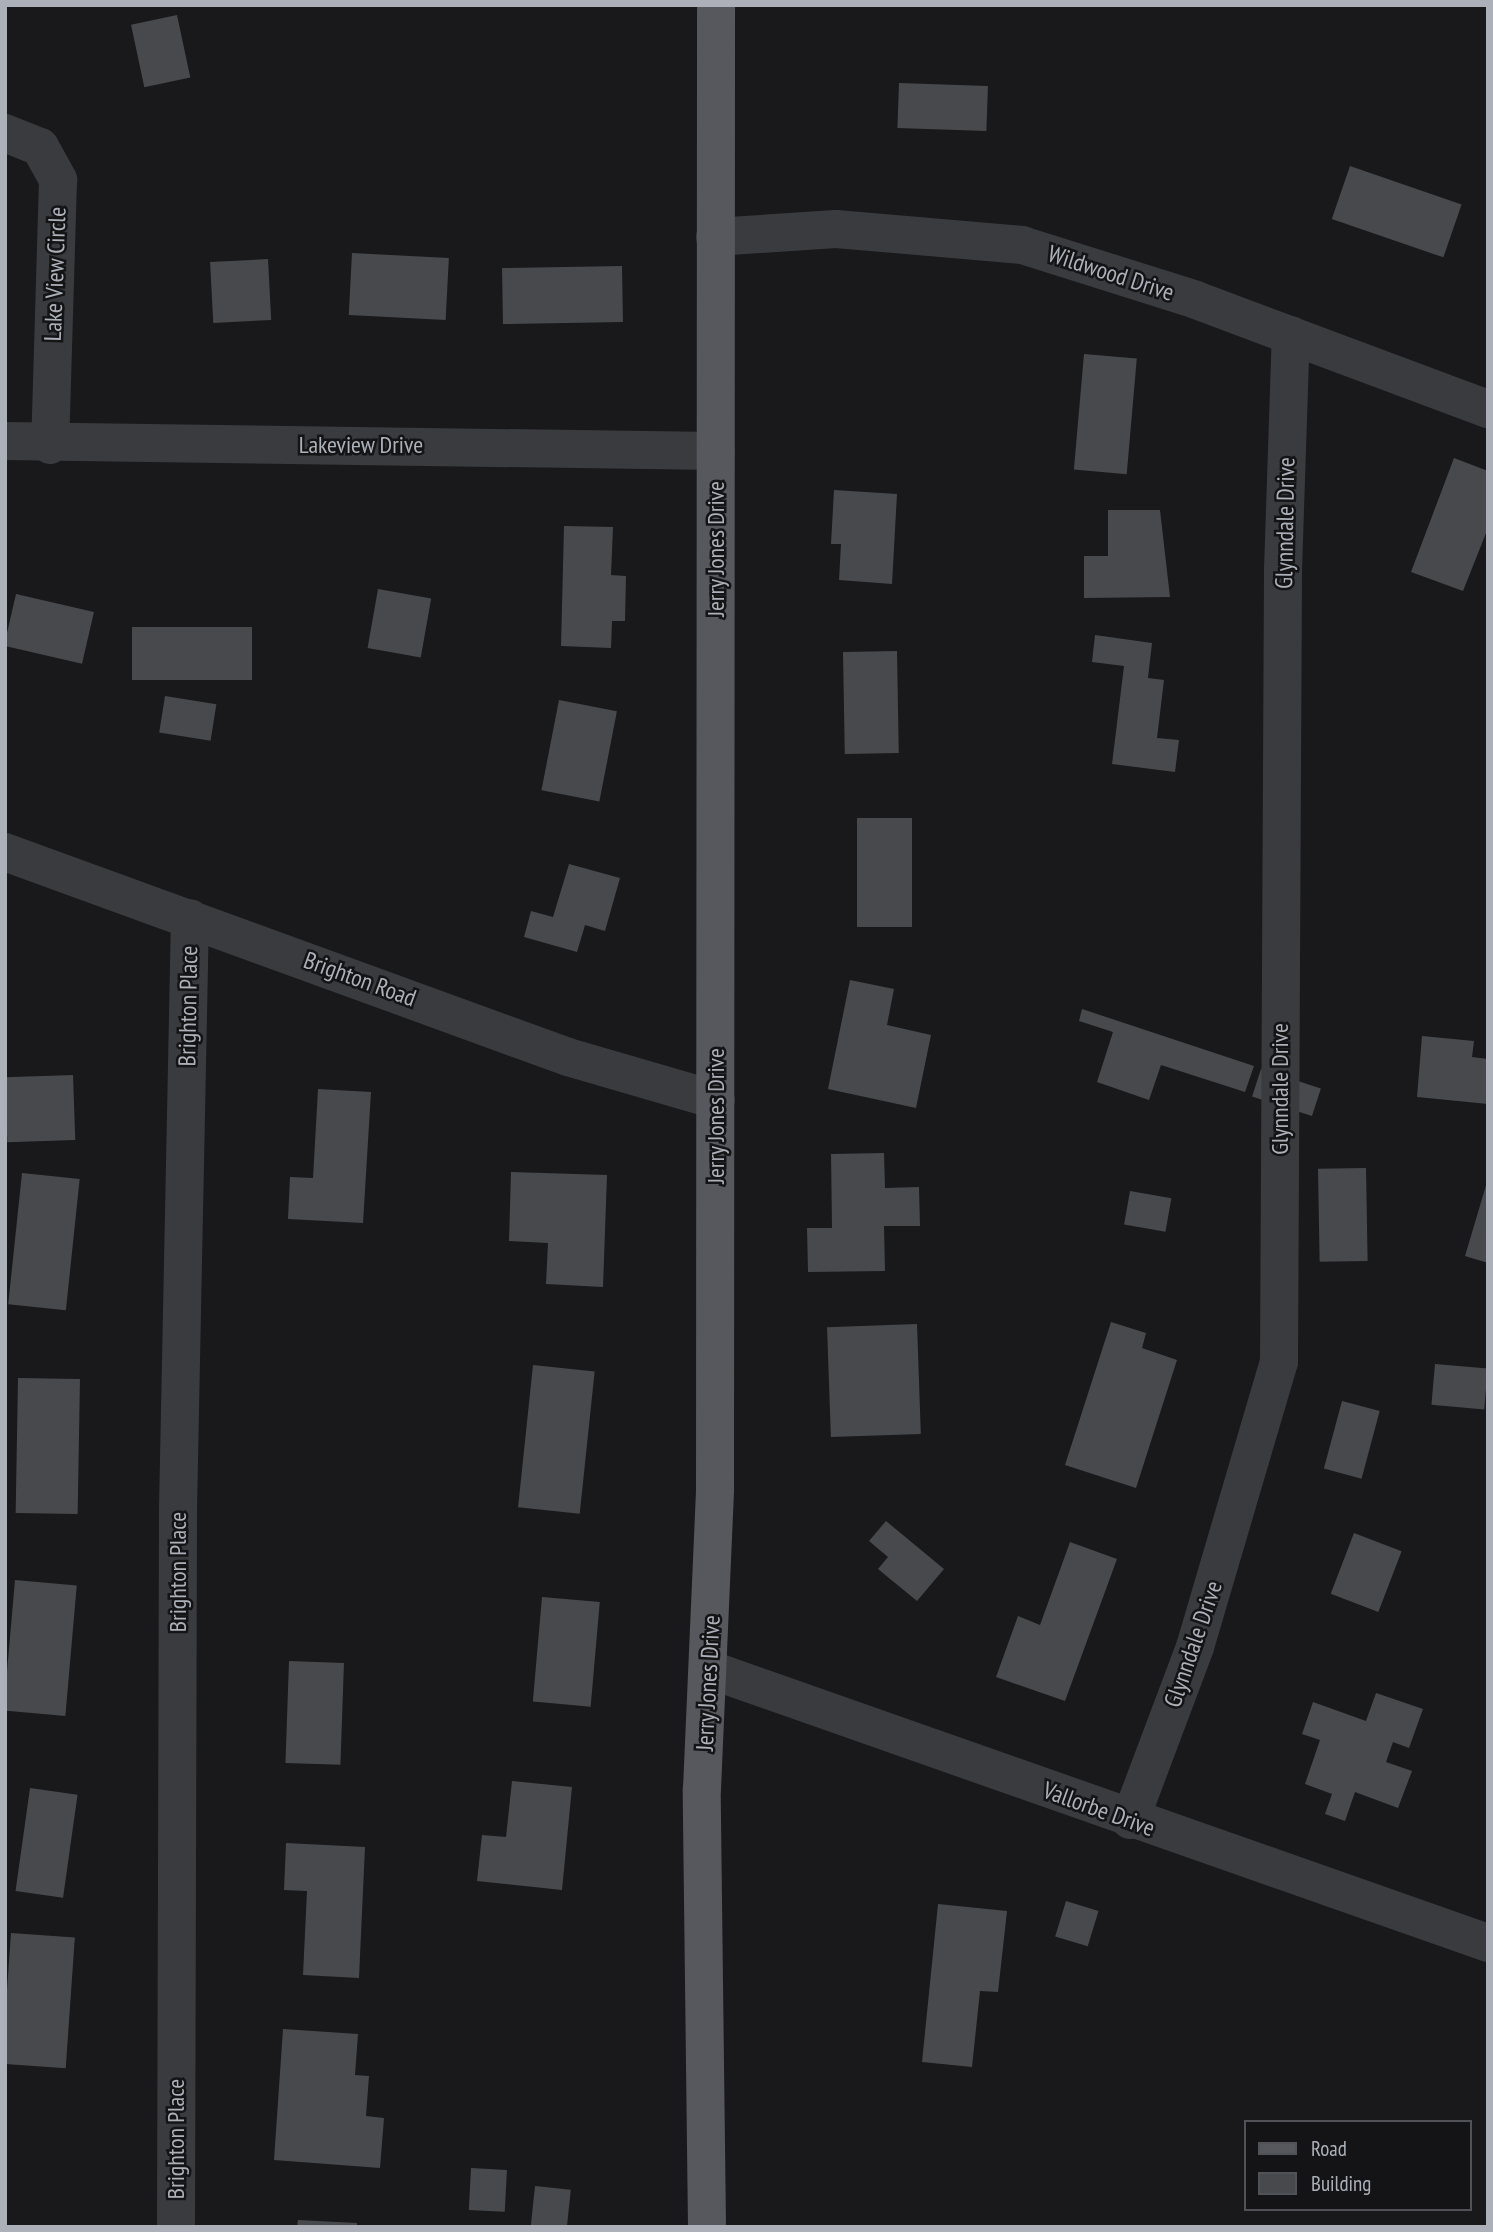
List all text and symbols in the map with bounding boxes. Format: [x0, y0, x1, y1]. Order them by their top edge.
street label: Lake View Circle [38, 206, 72, 342]
street label: Wildwood Drive [1044, 239, 1178, 307]
street label: Lakeview Drive [299, 431, 423, 459]
street label: Glynndale Drive [1269, 457, 1301, 589]
street label: Jerry Jones Drive [702, 481, 730, 617]
street label: Brighton Road [300, 945, 420, 1013]
street label: Brighton Place [173, 946, 203, 1066]
street label: Glynndale Drive [1266, 1023, 1294, 1155]
street label: Jerry Jones Drive [702, 1048, 730, 1184]
street label: Brighton Place [164, 1512, 192, 1632]
street label: Glynndale Drive [1158, 1577, 1228, 1711]
street label: Jerry Jones Drive [690, 1614, 726, 1752]
street label: Vallorbe Drive [1039, 1775, 1159, 1843]
street label: Brighton Place [162, 2079, 190, 2199]
legend [1244, 2120, 1472, 2211]
text: Road [1311, 2135, 1347, 2162]
text: Building [1311, 2170, 1371, 2197]

